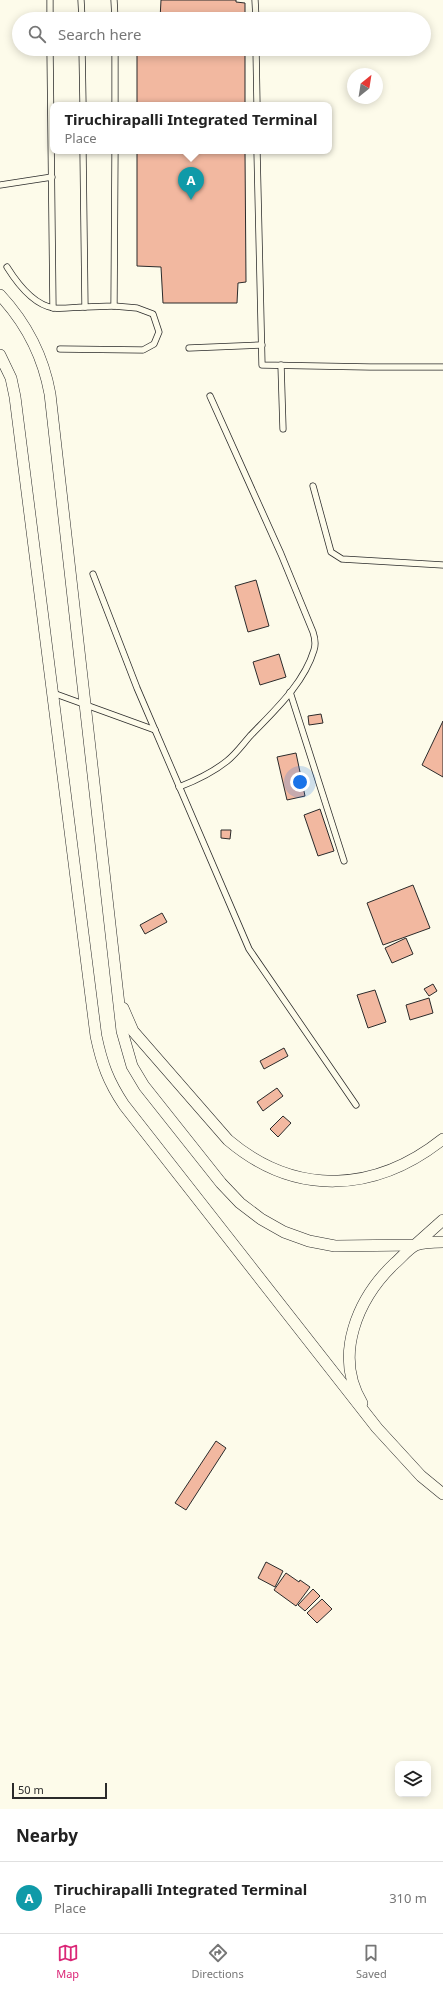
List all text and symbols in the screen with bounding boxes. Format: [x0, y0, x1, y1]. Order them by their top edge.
search box [12, 12, 431, 56]
icon: search [26, 23, 48, 45]
text: Search here [58, 24, 141, 44]
north arrow [347, 68, 383, 104]
popup [50, 102, 332, 154]
text: Tiruchirapalli Integrated Terminal [64, 109, 318, 129]
text: Place [64, 129, 97, 147]
pin: A [178, 167, 204, 200]
your location [290, 772, 310, 792]
map controls [395, 1761, 431, 1797]
button: layers [395, 1761, 431, 1797]
scale bar [12, 1781, 107, 1800]
text: 50 m [18, 1782, 44, 1797]
text: Nearby [16, 1824, 78, 1847]
text: Tiruchirapalli Integrated Terminal [54, 1879, 307, 1899]
text: A [25, 1889, 34, 1907]
text: 310 m [389, 1889, 427, 1907]
text: Place [54, 1899, 86, 1917]
tab: Map [56, 1942, 79, 1981]
tab: Directions [191, 1942, 244, 1981]
tab: Saved [356, 1942, 387, 1981]

